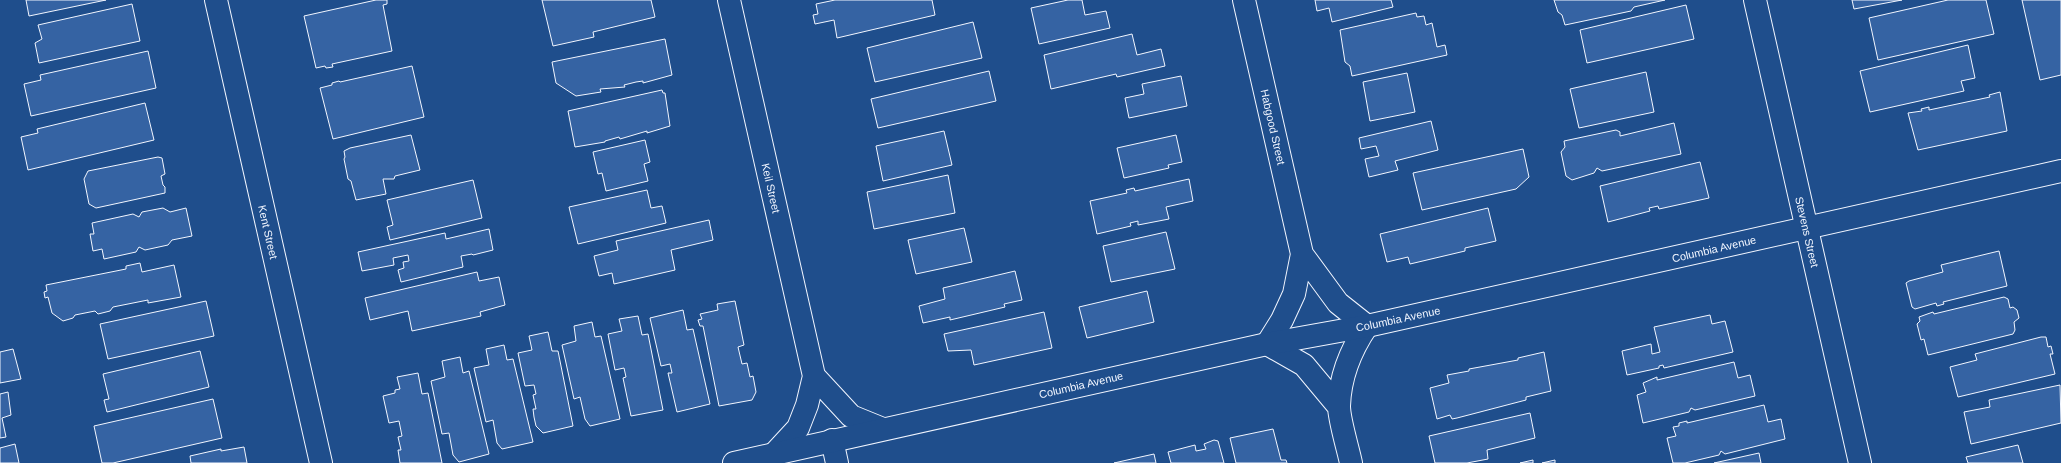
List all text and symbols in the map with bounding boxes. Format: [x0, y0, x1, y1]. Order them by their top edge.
street label: Habgood Street [1258, 88, 1288, 166]
street label: Keil Street [759, 162, 783, 214]
street label: Stevens Street [1793, 195, 1821, 269]
street label: Kent Street [256, 204, 280, 260]
street label: Columbia Avenue [1671, 233, 1757, 265]
street label: Columbia Avenue [1355, 304, 1441, 334]
street label: Columbia Avenue [1038, 369, 1124, 401]

